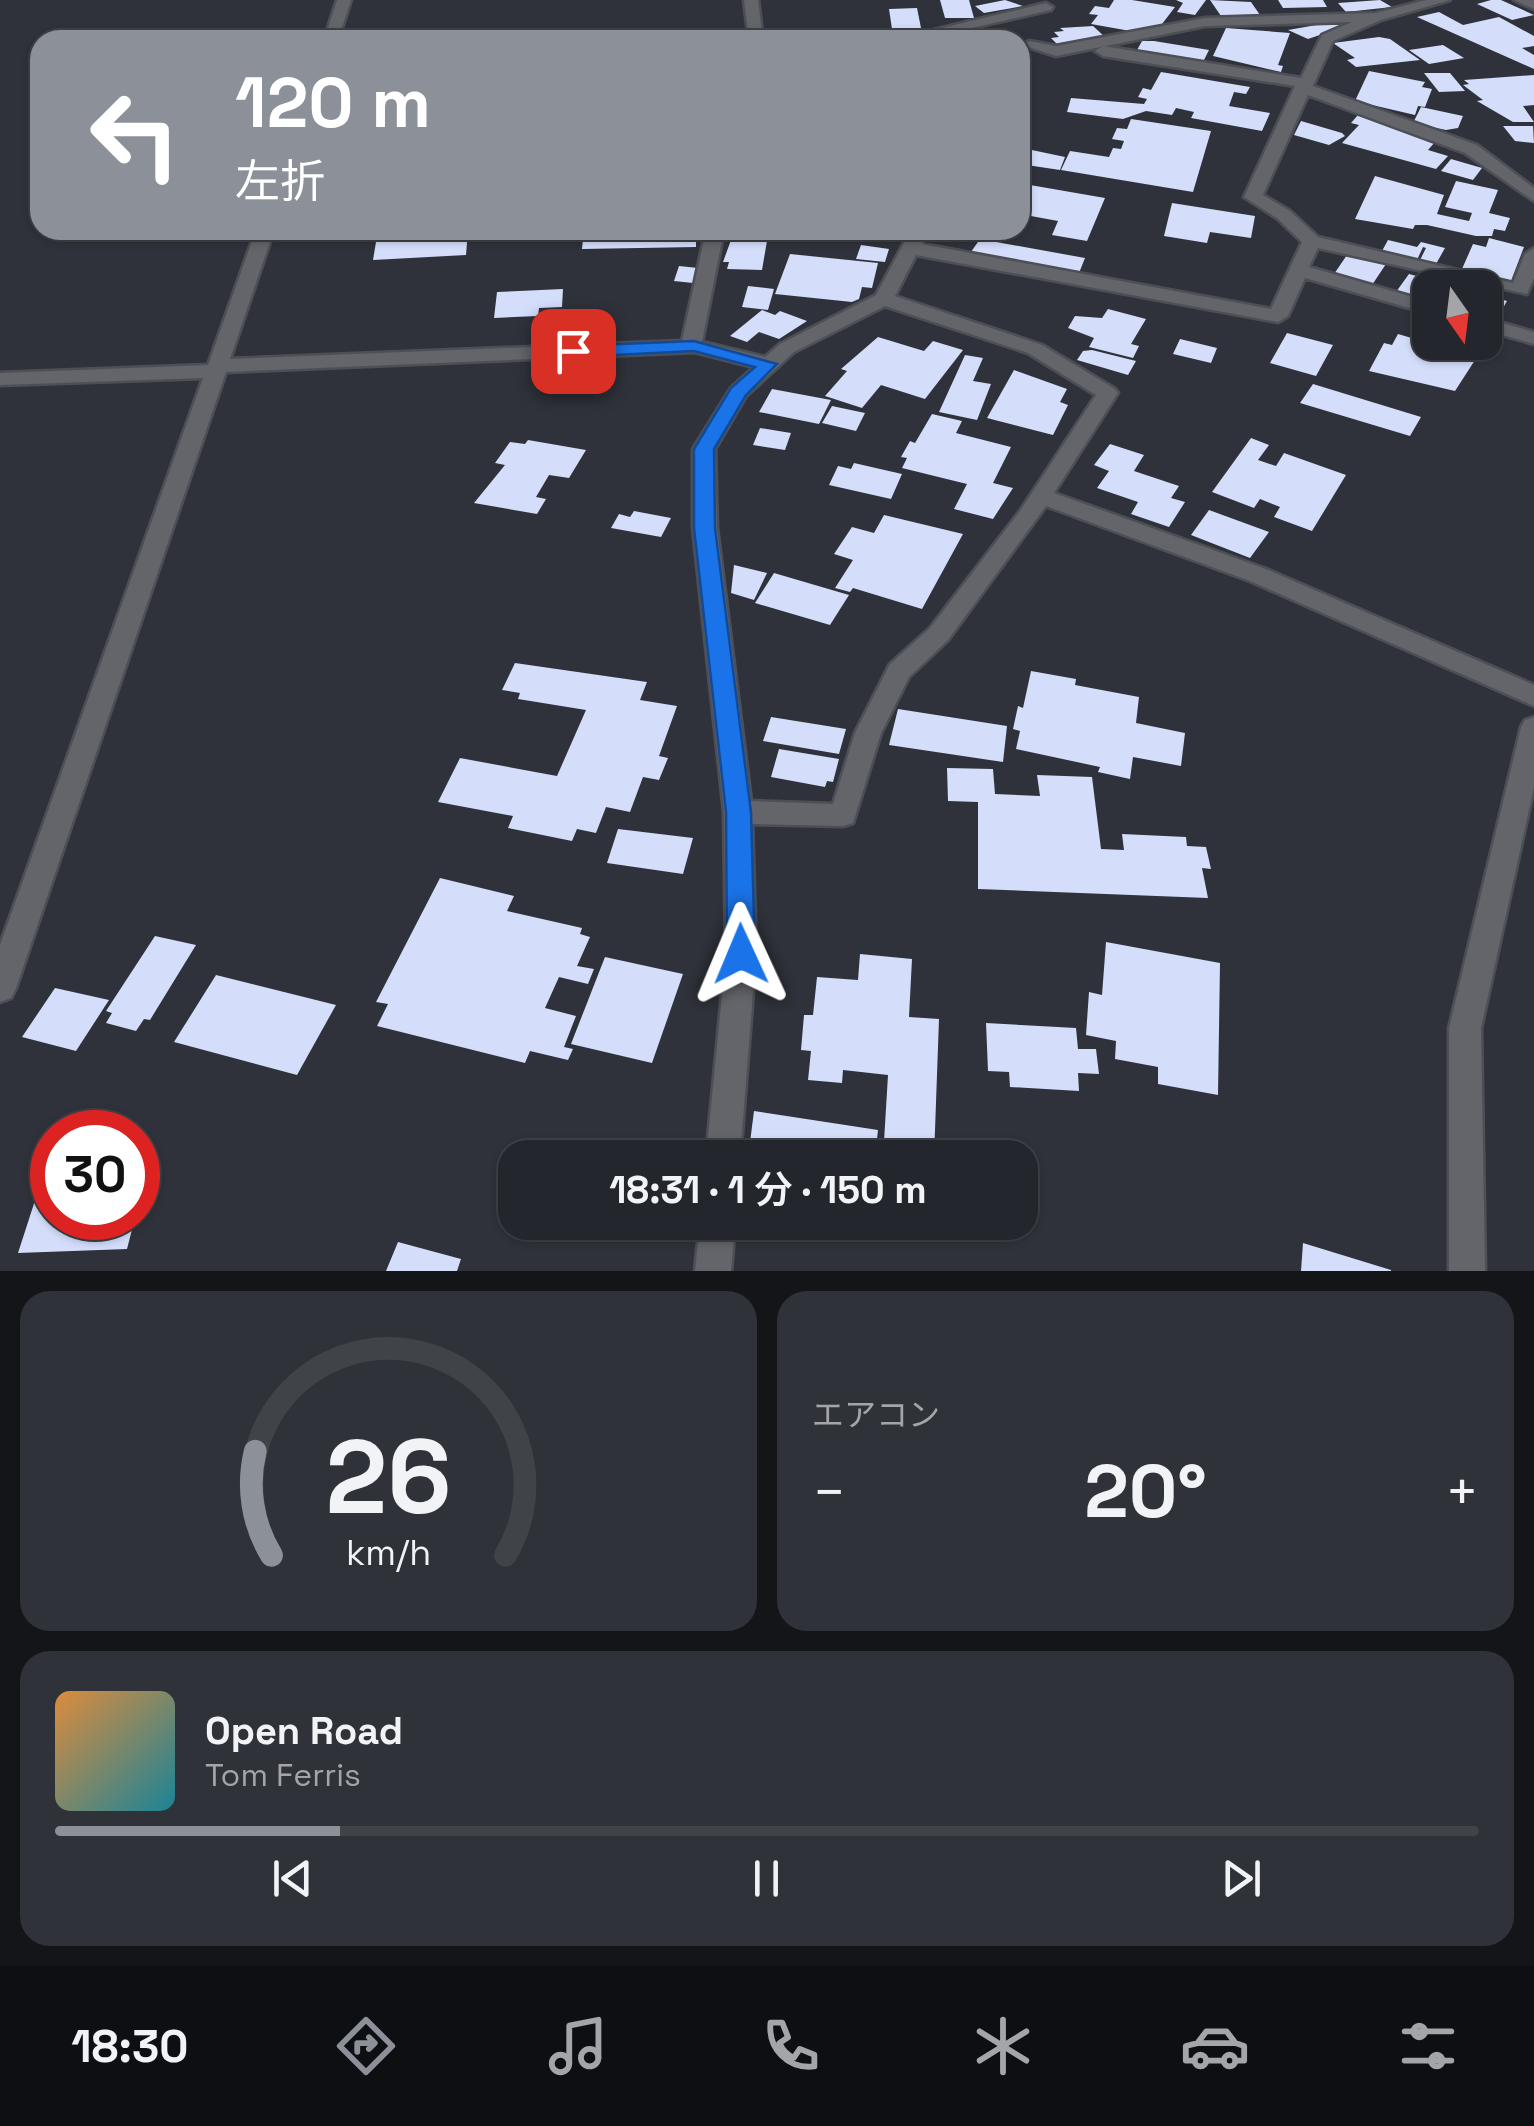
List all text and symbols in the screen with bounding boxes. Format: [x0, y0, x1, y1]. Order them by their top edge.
text: 120 m [235, 58, 431, 147]
icon: left [70, 70, 200, 200]
text: 左折 [235, 153, 325, 210]
north arrow [1412, 270, 1502, 360]
map controls [1412, 270, 1502, 360]
pin [531, 309, 616, 394]
icon: arrive [546, 324, 601, 379]
position arrow [689, 902, 793, 1006]
speed limit sign: 30 [30, 1110, 160, 1240]
text: 18:31 · 1 分 · 150 m [609, 1166, 927, 1214]
text: エアコン [812, 1395, 940, 1435]
text: 26 [325, 1411, 452, 1543]
text: 20° [1084, 1443, 1207, 1539]
text: − [812, 1457, 846, 1527]
text: + [1445, 1457, 1479, 1527]
text: km/h [346, 1530, 431, 1575]
text: Open Road [205, 1707, 403, 1755]
text: Tom Ferris [205, 1755, 361, 1795]
icon: previous [265, 1851, 320, 1906]
icon: pause [739, 1851, 794, 1906]
icon: next [1214, 1851, 1269, 1906]
icon: directions [331, 2011, 401, 2081]
icon: music [543, 2011, 613, 2081]
icon: phone [756, 2011, 826, 2081]
icon: climate [968, 2011, 1038, 2081]
icon: car [1180, 2011, 1250, 2081]
icon: filters [1393, 2011, 1463, 2081]
text: 18:30 [71, 2018, 188, 2075]

